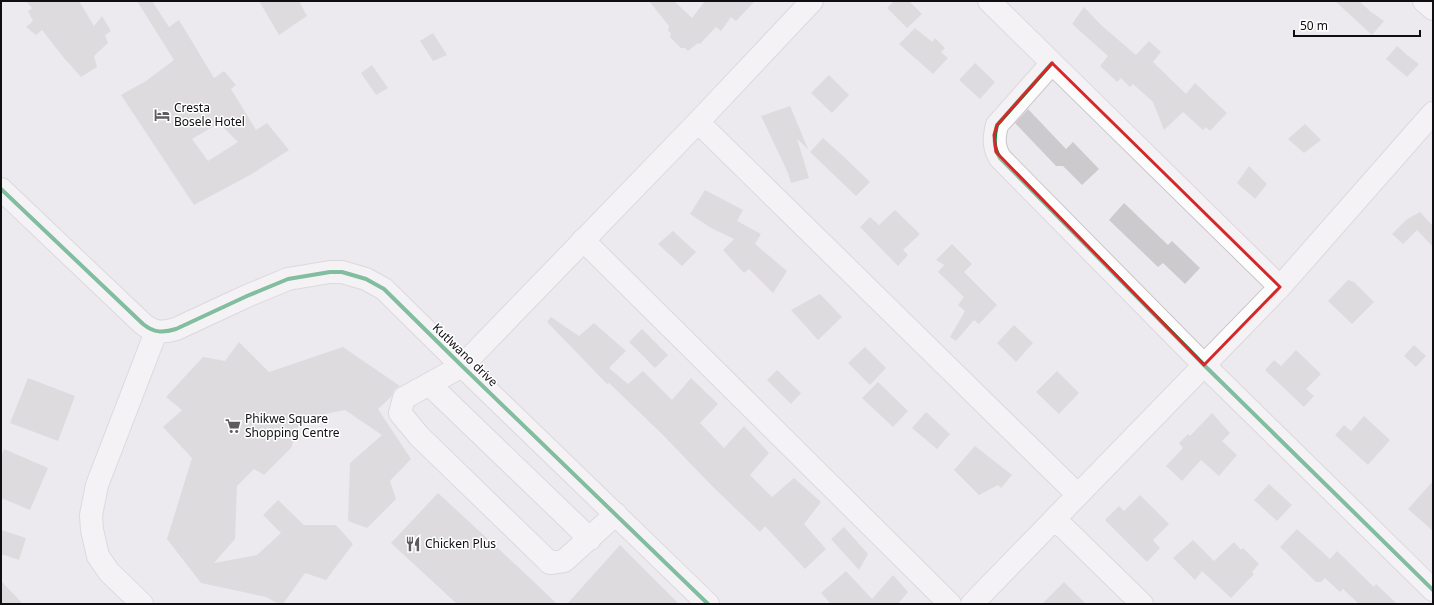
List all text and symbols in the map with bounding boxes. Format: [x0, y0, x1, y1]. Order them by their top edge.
scale bar [1294, 12, 1420, 38]
text: 50 m [1300, 17, 1328, 34]
place label: Cresta Bosele Hotel [174, 99, 245, 130]
hotel icon: Cresta Bosele Hotel [153, 106, 171, 124]
street label: Kutlwano drive [429, 319, 502, 390]
place label: Phikwe Square Shopping Centre [245, 410, 340, 441]
supermarket icon: Phikwe Square Shopping Centre [224, 417, 242, 435]
restaurant icon: Chicken Plus [404, 535, 422, 553]
place label: Chicken Plus [425, 535, 496, 552]

